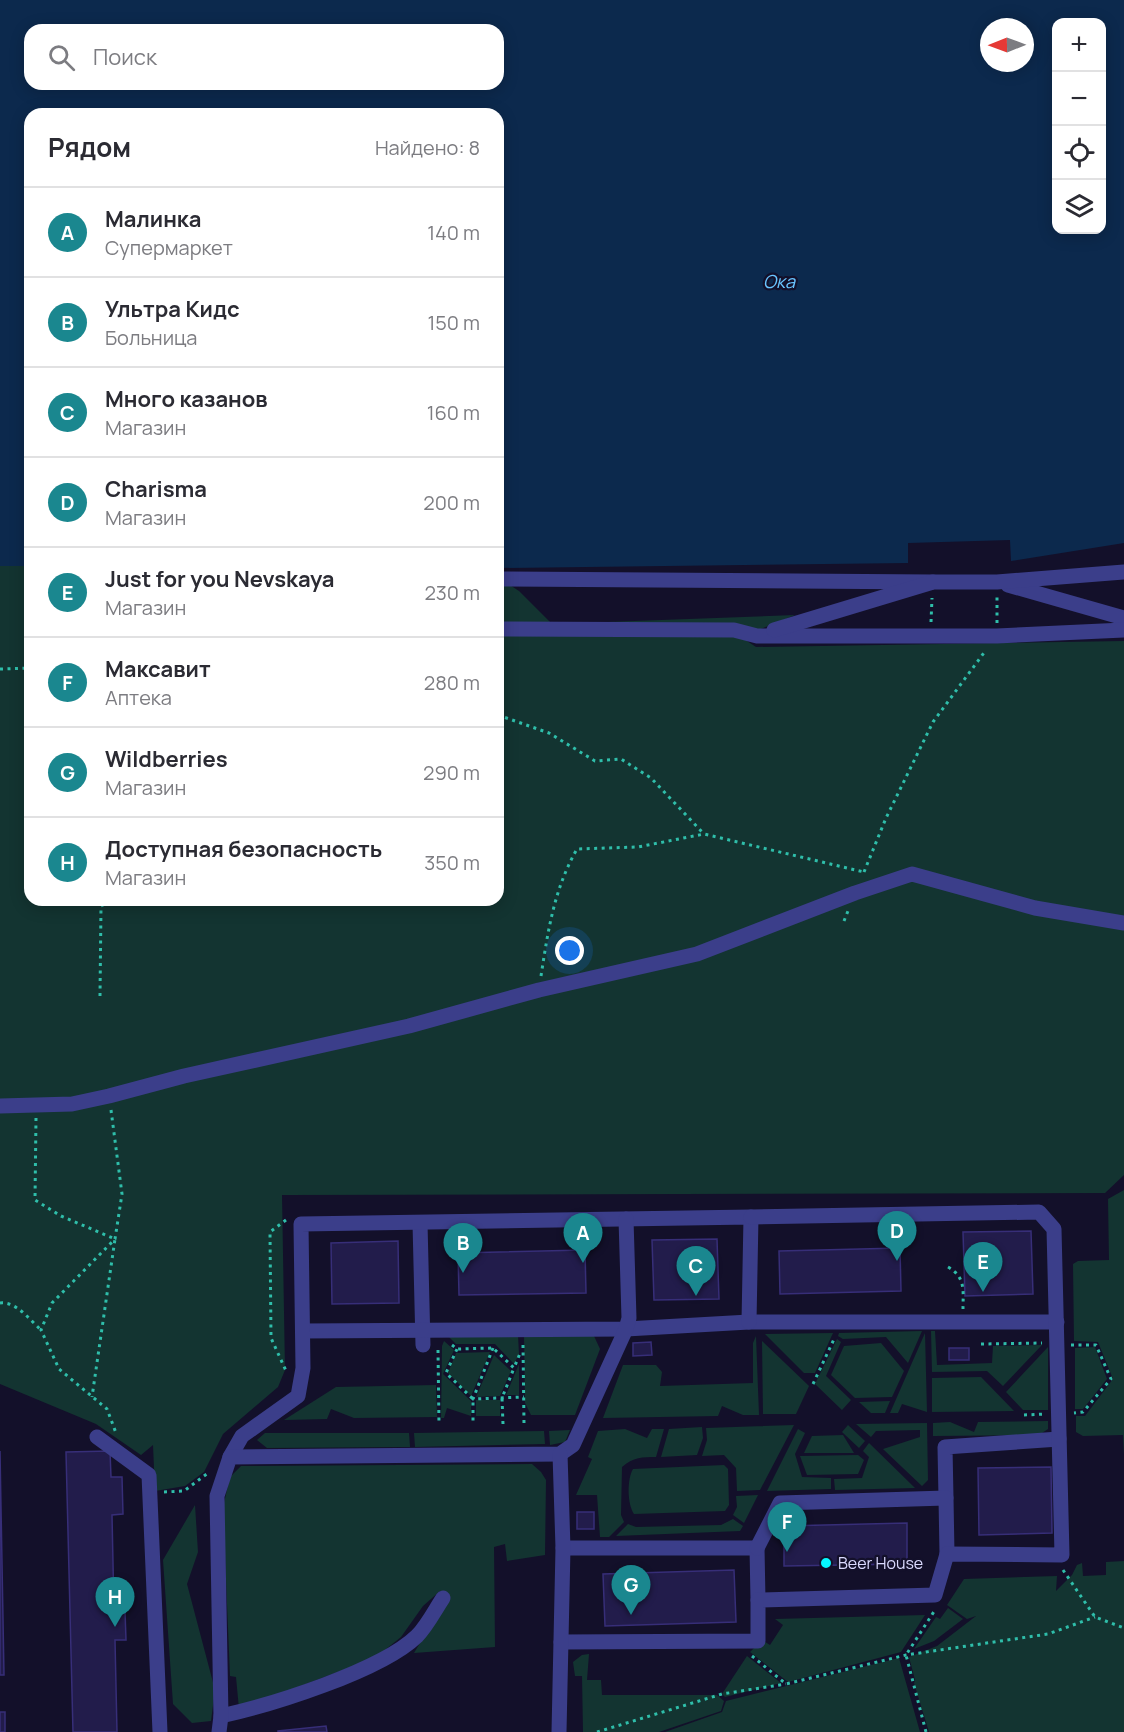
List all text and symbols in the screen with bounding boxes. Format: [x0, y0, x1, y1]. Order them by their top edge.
north arrow [980, 18, 1034, 72]
map controls [1052, 18, 1106, 234]
button: + [1052, 18, 1106, 72]
search box [24, 24, 504, 90]
icon: search [45, 41, 78, 74]
text: Поиск [93, 42, 157, 72]
button: − [1052, 72, 1106, 126]
button: locate [1052, 126, 1106, 180]
text: Рядом [48, 129, 131, 165]
text: Найдено: 8 [375, 134, 480, 161]
button: layers [1052, 180, 1106, 234]
text: Малинка [105, 204, 201, 234]
text: A [61, 219, 74, 246]
text: 140 m [427, 219, 480, 246]
text: Супермаркет [105, 234, 233, 261]
water label: Ока [763, 269, 796, 293]
text: Ультра Кидс [105, 294, 240, 324]
text: B [61, 309, 74, 336]
text: 150 m [427, 309, 480, 336]
text: Больница [105, 324, 197, 351]
text: Много казанов [105, 384, 268, 414]
text: C [60, 399, 75, 426]
text: 160 m [427, 399, 480, 426]
text: Магазин [105, 414, 186, 441]
text: Charisma [105, 474, 207, 504]
text: D [60, 489, 75, 516]
text: 200 m [423, 489, 480, 516]
text: Магазин [105, 504, 186, 531]
text: Just for you Nevskaya [105, 564, 335, 594]
text: E [62, 579, 73, 606]
text: 230 m [424, 579, 480, 606]
text: Магазин [105, 594, 186, 621]
text: Максавит [105, 654, 211, 684]
text: F [62, 669, 73, 696]
text: 280 m [424, 669, 480, 696]
text: Аптека [105, 684, 172, 711]
text: Wildberries [105, 744, 228, 774]
text: G [60, 759, 75, 786]
text: 290 m [423, 759, 480, 786]
text: Магазин [105, 774, 186, 801]
text: Доступная безопасность [105, 834, 382, 864]
text: H [60, 849, 75, 876]
text: 350 m [424, 849, 480, 876]
text: Магазин [105, 864, 186, 891]
your location [555, 936, 584, 965]
pin: D [878, 1212, 916, 1261]
pin: A [564, 1214, 602, 1263]
pin: B [444, 1224, 482, 1273]
pin: E [964, 1242, 1002, 1292]
pin: C [676, 1246, 716, 1296]
pin: F [768, 1502, 806, 1552]
place label: Beer House [838, 1552, 923, 1574]
marker: Beer House [819, 1556, 833, 1570]
pin: G [612, 1566, 650, 1615]
pin: H [96, 1578, 134, 1627]

